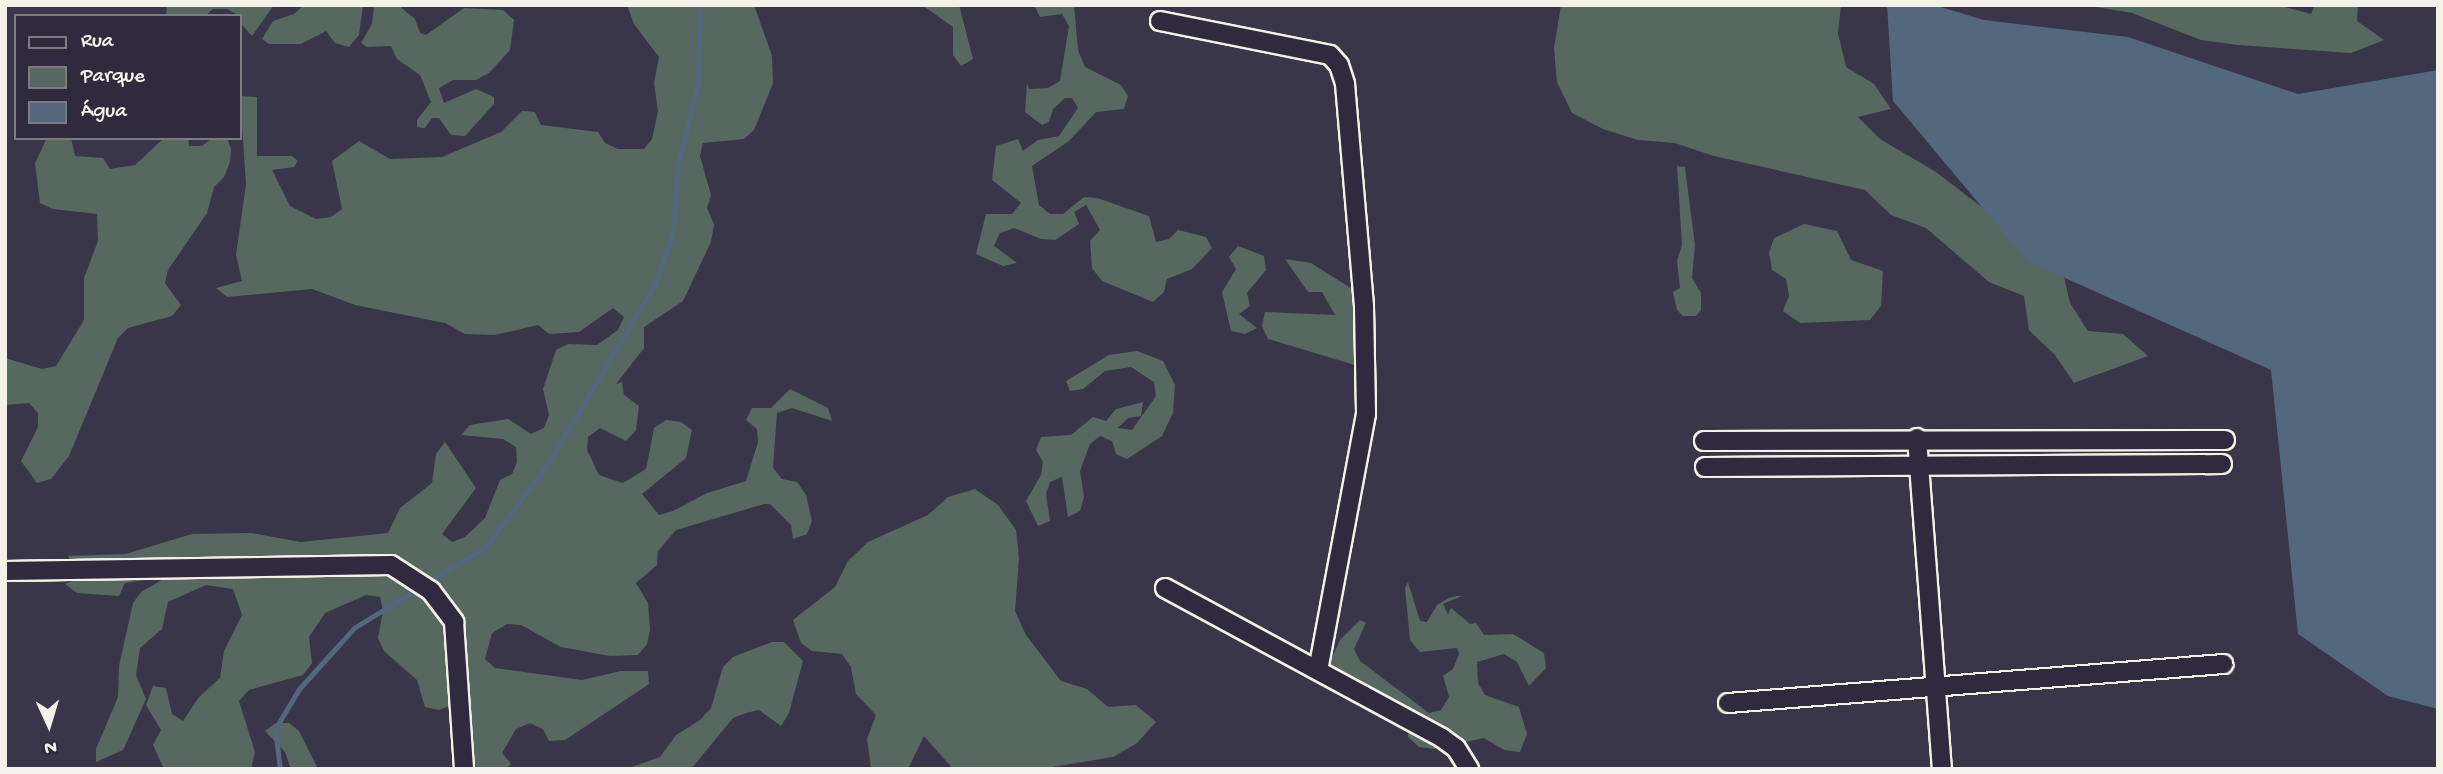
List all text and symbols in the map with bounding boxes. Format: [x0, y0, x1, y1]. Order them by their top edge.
legend [14, 14, 242, 140]
text: Rua [81, 30, 114, 55]
text: Parque [81, 65, 145, 90]
text: Água [81, 100, 127, 125]
north arrow [14, 690, 84, 760]
text: N [44, 735, 57, 758]

